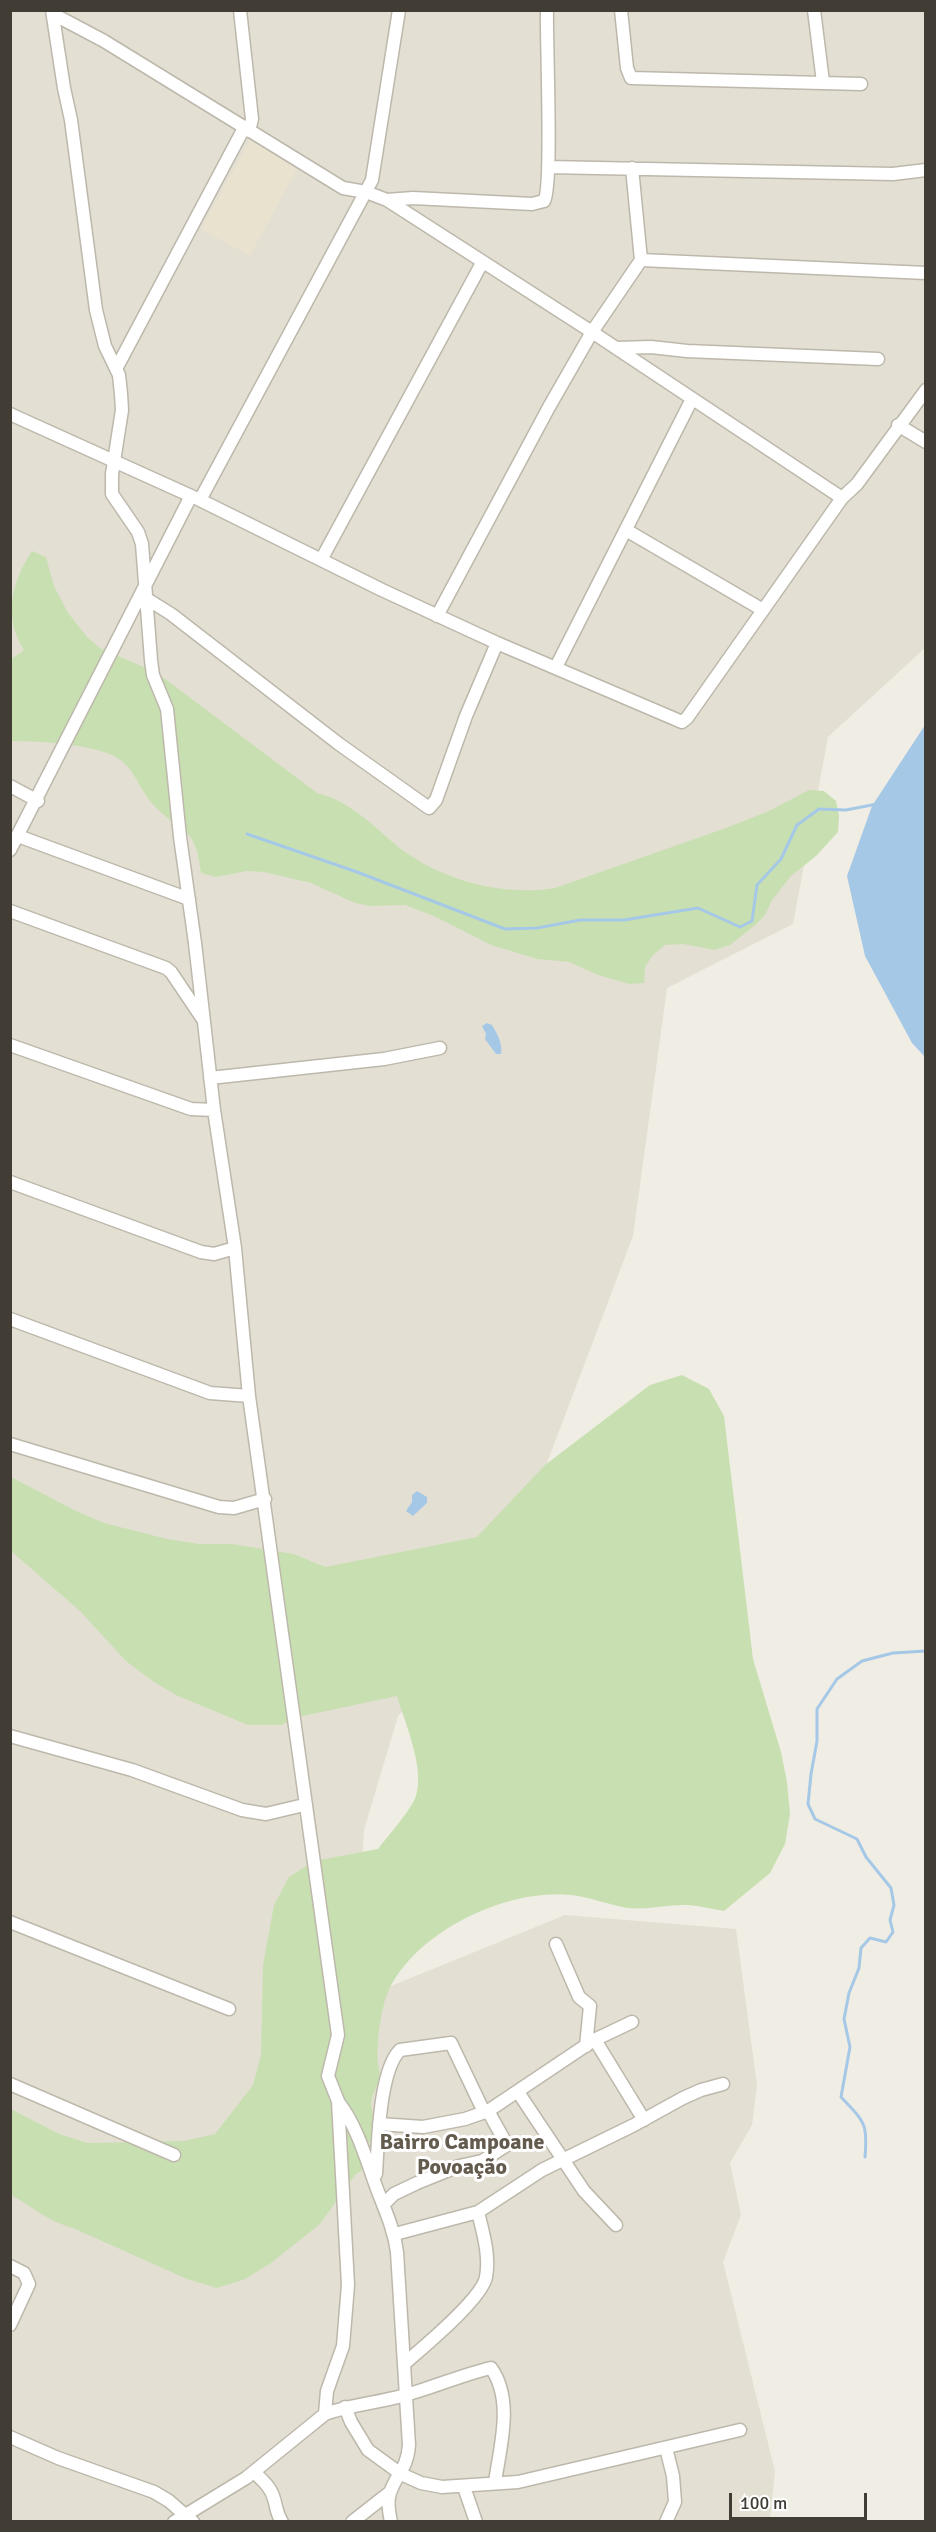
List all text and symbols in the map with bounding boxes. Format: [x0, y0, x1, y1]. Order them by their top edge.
district label: Bairro Campoane Povoação [380, 2130, 544, 2182]
scale bar [732, 2481, 870, 2519]
text: 100 m [740, 2492, 787, 2514]

